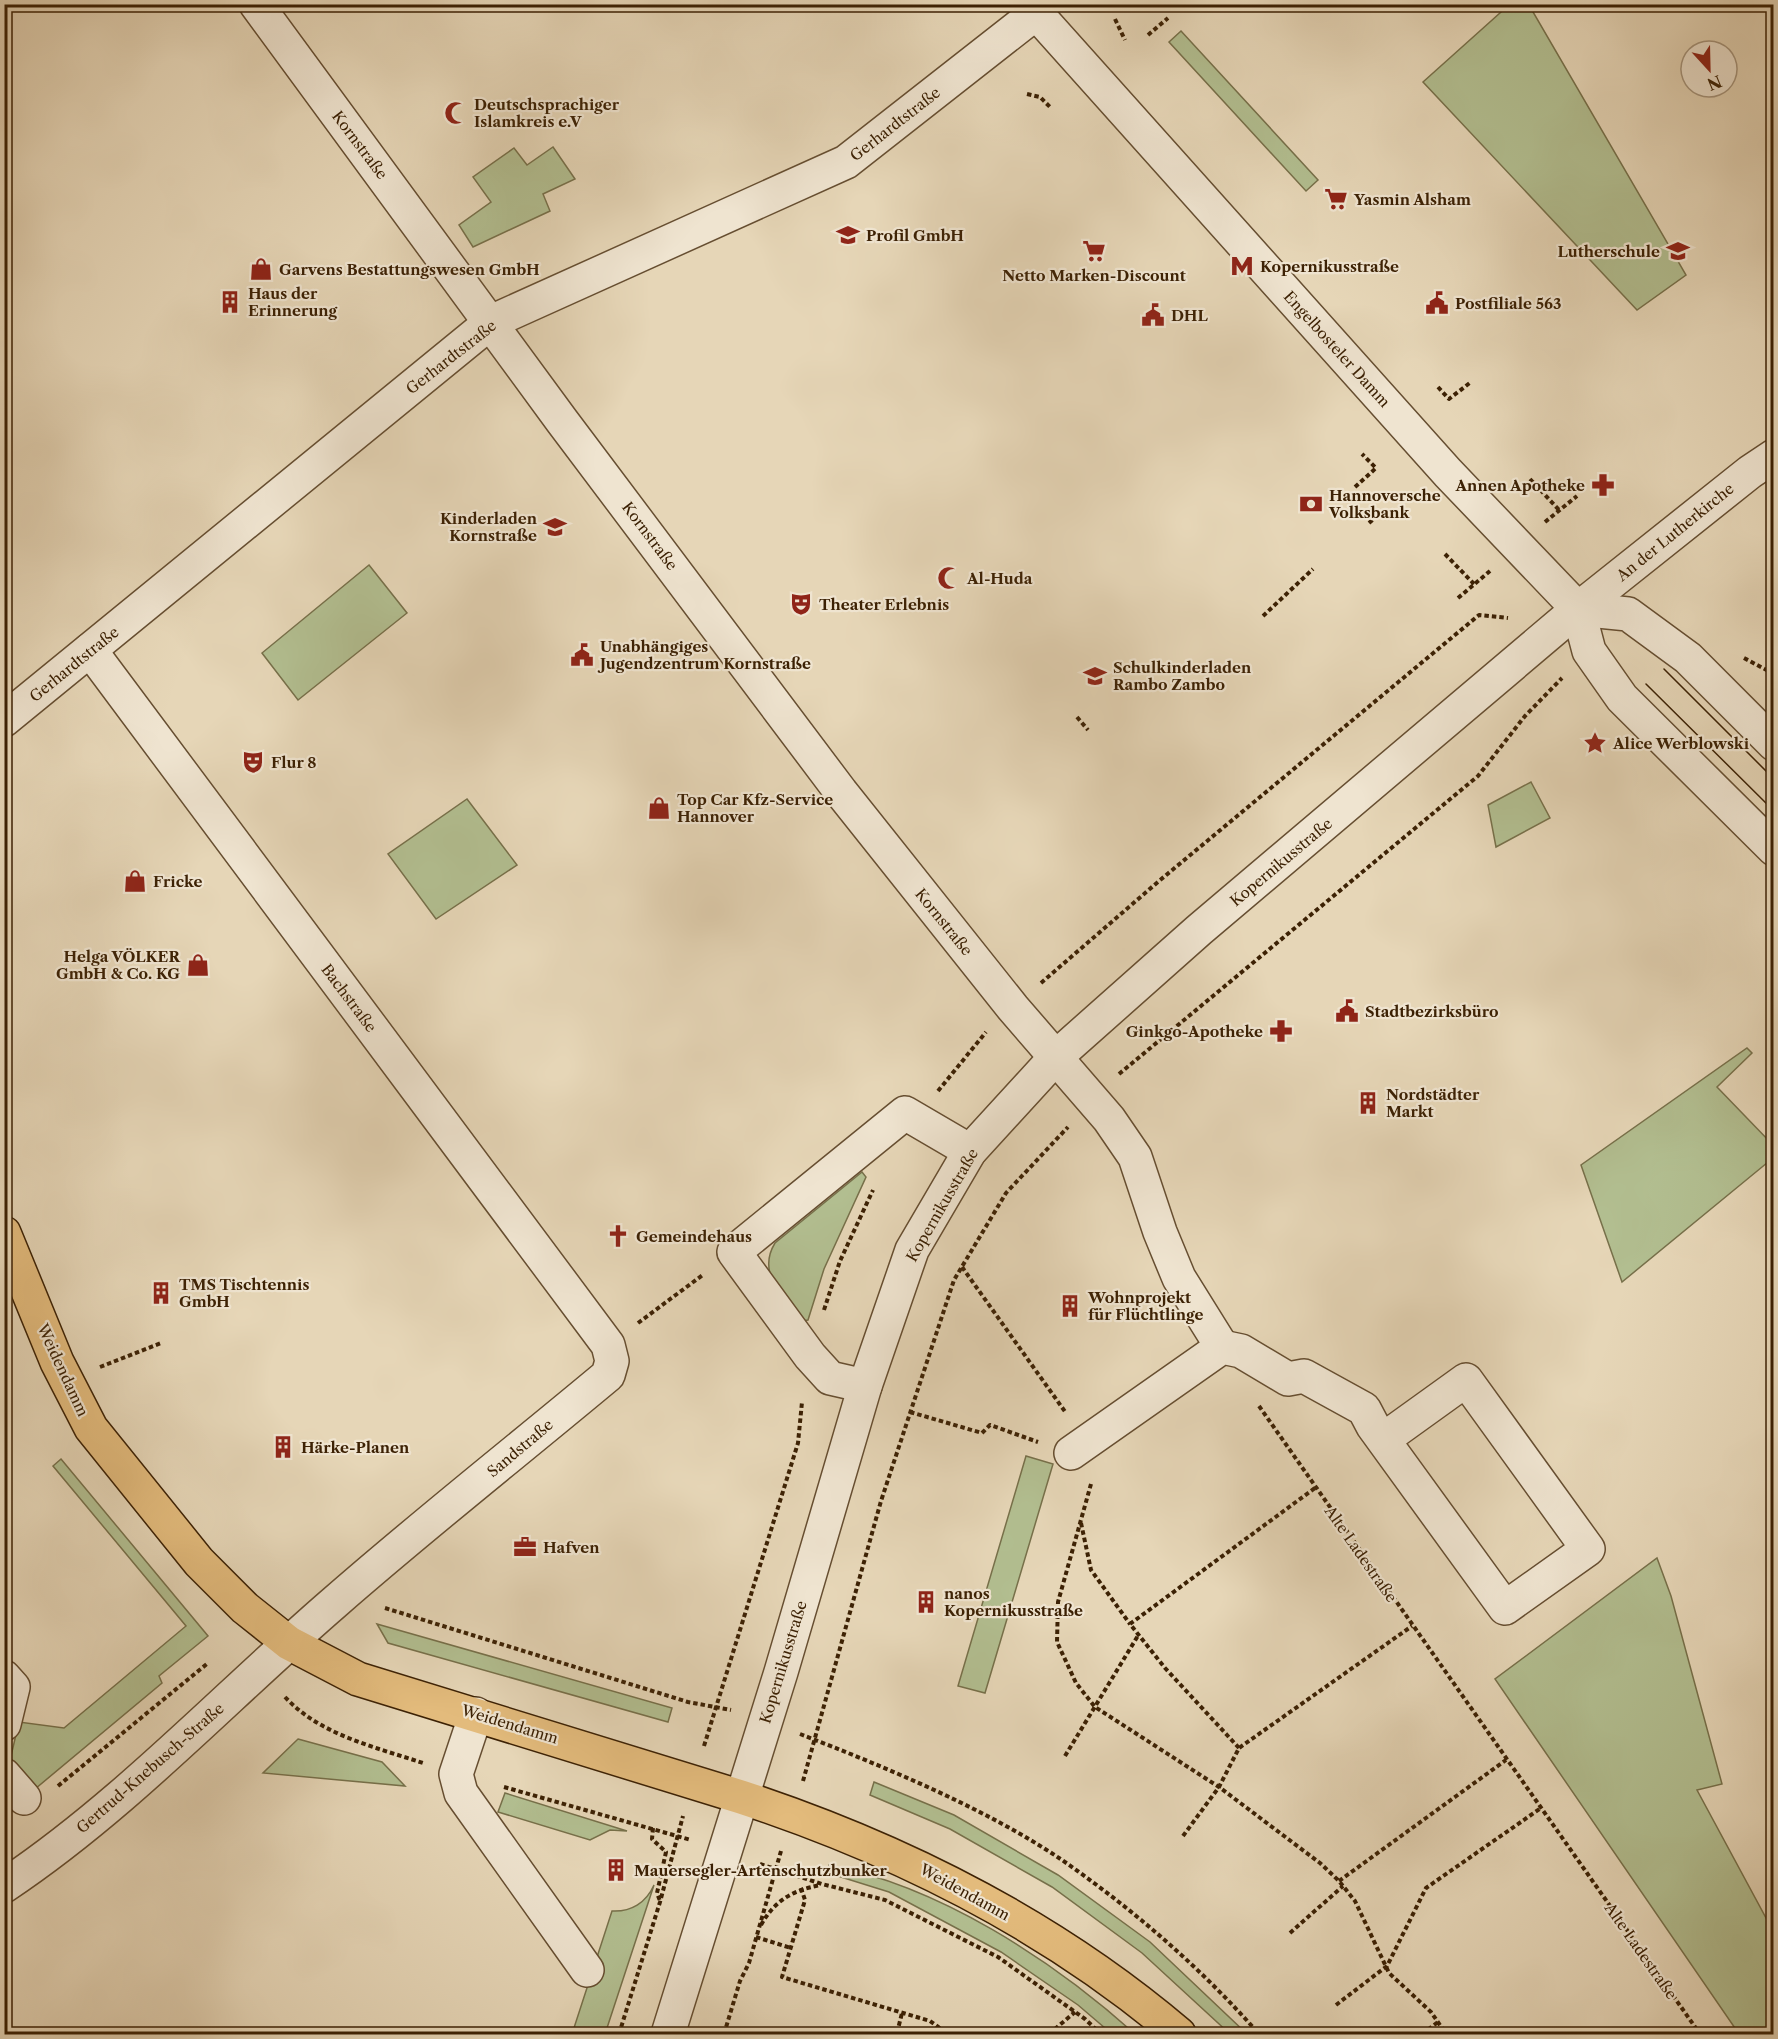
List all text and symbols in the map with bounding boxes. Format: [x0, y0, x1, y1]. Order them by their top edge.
north arrow [1679, 39, 1739, 99]
text: N [1704, 71, 1725, 95]
street label: Gerhardtstraße [846, 83, 944, 165]
place label: Deutschsprachiger Islamkreis e.V [474, 95, 620, 131]
mosque icon: Deutschsprachiger Islamkreis e.V [443, 100, 469, 126]
street label: Kornstraße [328, 107, 392, 183]
supermarket icon: Yasmin Alsham [1323, 186, 1349, 212]
place label: Yasmin Alsham [1353, 190, 1471, 209]
school or university icon: Profil GmbH [835, 222, 861, 248]
place label: Profil GmbH [866, 226, 964, 245]
supermarket icon: Netto Marken-Discount [1081, 238, 1107, 264]
school or university icon: Lutherschule [1665, 238, 1691, 264]
place label: Lutherschule [1557, 242, 1660, 261]
metro station icon: Kopernikusstraße [1229, 253, 1255, 279]
shop icon: Garvens Bestattungswesen GmbH [248, 256, 274, 282]
place label: Kopernikusstraße [1260, 257, 1399, 276]
place label: Garvens Bestattungswesen GmbH [279, 260, 540, 279]
place label: Netto Marken-Discount [1002, 266, 1186, 285]
place label: Haus der Erinnerung [248, 284, 338, 320]
street label: Engelbosteler Damm [1280, 287, 1394, 411]
building icon: Haus der Erinnerung [217, 289, 243, 315]
public building icon: Postfiliale 563 [1424, 290, 1450, 316]
place label: Postfiliale 563 [1455, 294, 1562, 313]
public building icon: DHL [1140, 302, 1166, 328]
place label: DHL [1171, 306, 1209, 325]
street label: Gerhardtstraße [402, 316, 500, 398]
pharmacy icon: Annen Apotheke [1590, 472, 1616, 498]
place label: Annen Apotheke [1455, 476, 1585, 495]
street label: An der Lutherkirche [1612, 479, 1738, 586]
place label: Hannoversche Volksbank [1328, 486, 1441, 522]
bank icon: Hannoversche Volksbank [1298, 491, 1324, 517]
street label: Kornstraße [618, 498, 682, 574]
place label: Kinderladen Kornstraße [440, 509, 538, 545]
school or university icon: Kinderladen Kornstraße [542, 514, 568, 540]
mosque icon: Al-Huda [936, 565, 962, 591]
place label: Al-Huda [966, 569, 1033, 588]
theatre icon: Theater Erlebnis [788, 591, 814, 617]
place label: Theater Erlebnis [819, 595, 949, 614]
street label: Gerhardtstraße [26, 622, 122, 706]
place label: Unabhängiges Jugendzentrum Kornstraße [597, 637, 811, 673]
public building icon: Unabhängiges Jugendzentrum Kornstraße [569, 642, 595, 668]
place label: Schulkinderladen Rambo Zambo [1113, 658, 1252, 694]
school or university icon: Schulkinderladen Rambo Zambo [1082, 663, 1108, 689]
place icon: Alice Werblowski [1582, 730, 1608, 756]
place label: Alice Werblowski [1612, 734, 1750, 753]
theatre icon: Flur 8 [240, 749, 266, 775]
place label: Flur 8 [271, 753, 317, 772]
place label: Top Car Kfz-Service Hannover [677, 790, 833, 826]
shop icon: Top Car Kfz-Service Hannover [646, 795, 672, 821]
street label: Kopernikusstraße [1226, 814, 1336, 910]
shop icon: Fricke [122, 868, 148, 894]
place label: Fricke [153, 872, 202, 891]
street label: Kornstraße [911, 885, 977, 959]
place label: Helga VÖLKER GmbH & Co. KG [56, 947, 181, 983]
shop icon: Helga VÖLKER GmbH & Co. KG [185, 952, 211, 978]
street label: Bachstraße [317, 960, 381, 1036]
public building icon: Stadtbezirksbüro [1334, 998, 1360, 1024]
place label: Stadtbezirksbüro [1365, 1002, 1498, 1021]
pharmacy icon: Ginkgo-Apotheke [1268, 1018, 1294, 1044]
place label: Ginkgo-Apotheke [1126, 1022, 1263, 1041]
place label: Nordstädter Markt [1386, 1085, 1480, 1121]
building icon: Nordstädter Markt [1355, 1090, 1381, 1116]
street label: Kopernikusstraße [902, 1145, 982, 1265]
church icon: Gemeindehaus [605, 1223, 631, 1249]
place label: Gemeindehaus [636, 1227, 752, 1246]
place label: TMS Tischtennis GmbH [179, 1275, 309, 1311]
building icon: TMS Tischtennis GmbH [148, 1280, 174, 1306]
place label: Wohnprojekt für Flüchtlinge [1087, 1288, 1204, 1324]
building icon: Wohnprojekt für Flüchtlinge [1057, 1293, 1083, 1319]
street label: Weidendamm [33, 1320, 93, 1419]
street label: Sandstraße [483, 1415, 557, 1481]
building icon: Härke-Planen [270, 1434, 296, 1460]
place label: Härke-Planen [301, 1438, 410, 1457]
street label: Alte Ladestraße [1320, 1501, 1401, 1606]
office icon: Hafven [512, 1534, 538, 1560]
place label: Hafven [543, 1538, 600, 1557]
place label: nanos Kopernikusstraße [944, 1584, 1083, 1620]
building icon: nanos Kopernikusstraße [913, 1589, 939, 1615]
street label: Kopernikusstraße [755, 1598, 811, 1726]
street label: Gertrud-Knebusch-Straße [72, 1699, 228, 1837]
street label: Weidendamm [458, 1700, 561, 1748]
building icon: Mauersegler-Artenschutzbunker [603, 1857, 629, 1883]
street label: Weidendamm [916, 1859, 1013, 1925]
place label: Mauersegler-Artenschutzbunker [634, 1861, 887, 1880]
street label: Alte Ladestraße [1600, 1898, 1681, 2003]

